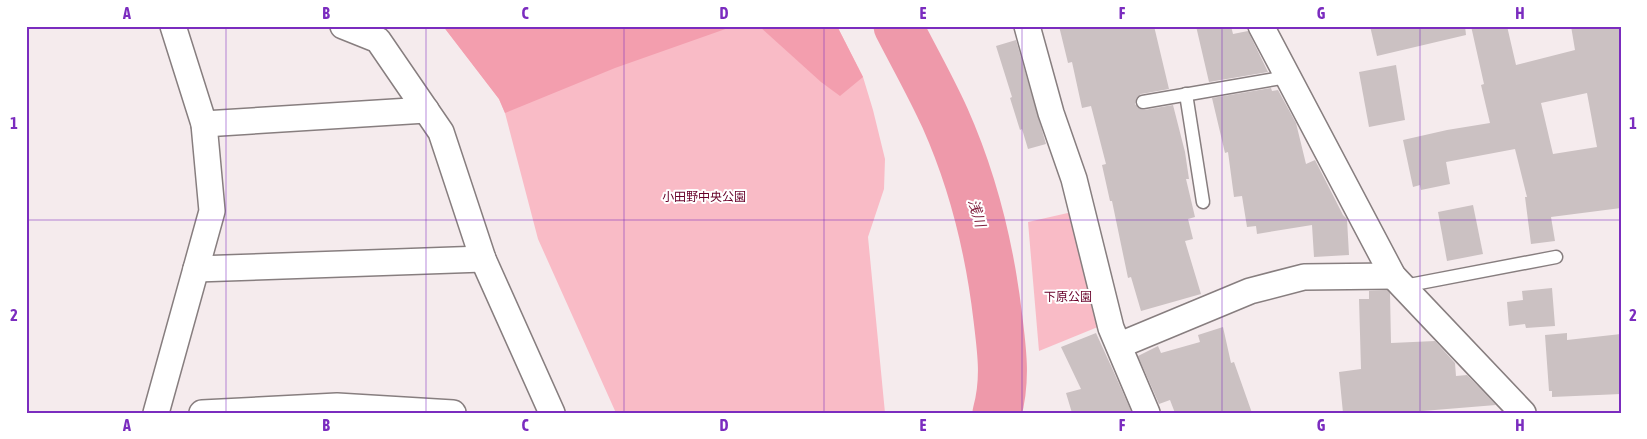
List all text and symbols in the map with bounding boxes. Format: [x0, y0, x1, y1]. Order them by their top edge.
text: A [122, 4, 131, 22]
text: B [322, 4, 330, 22]
text: C [521, 4, 529, 22]
text: D [720, 4, 729, 22]
text: E [920, 4, 927, 22]
text: F [1119, 4, 1126, 22]
text: G [1317, 4, 1326, 22]
text: H [1515, 4, 1525, 22]
text: 1 [10, 114, 18, 132]
text: 1 [1629, 114, 1637, 132]
park label: 小田野中央公園 [662, 190, 746, 204]
water label: 浅川 [965, 197, 989, 231]
park label: 下原公園 [1044, 290, 1092, 304]
text: 2 [10, 306, 18, 324]
text: 2 [1629, 306, 1637, 324]
text: A [122, 416, 131, 434]
text: B [322, 416, 330, 434]
text: C [521, 416, 529, 434]
text: D [720, 416, 729, 434]
text: E [920, 416, 927, 434]
text: F [1119, 416, 1126, 434]
text: G [1317, 416, 1326, 434]
text: H [1515, 416, 1525, 434]

